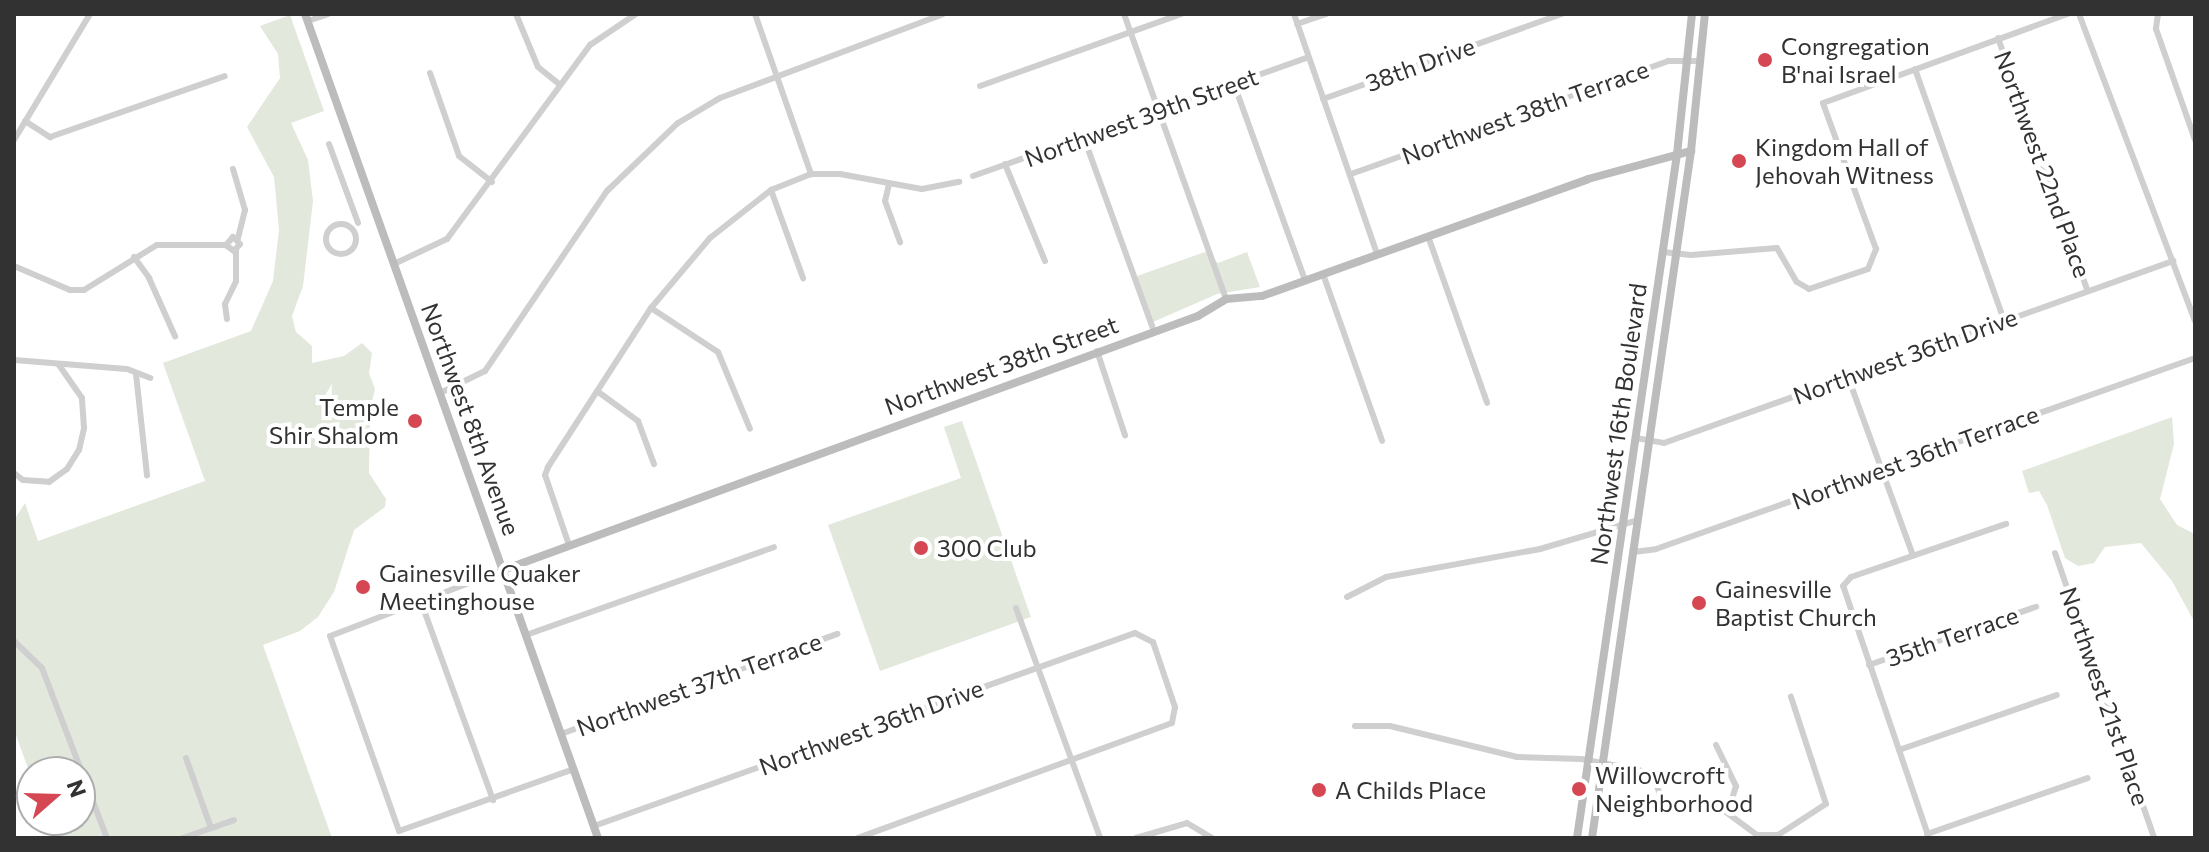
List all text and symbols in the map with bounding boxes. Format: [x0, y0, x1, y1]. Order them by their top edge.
street label: 38th Drive [1361, 31, 1479, 97]
place label: Congregation B'nai Israel [1781, 32, 1930, 88]
street label: Northwest 22nd Place [1989, 47, 2097, 281]
marker: Congregation B'nai Israel [1756, 51, 1774, 69]
street label: Northwest 38th Terrace [1398, 54, 1652, 170]
street label: Northwest 39th Street [1020, 61, 1262, 173]
place label: Kingdom Hall of Jehovah Witness [1755, 133, 1934, 189]
marker: Kingdom Hall of Jehovah Witness [1730, 152, 1748, 170]
street label: Northwest 16th Boulevard [1584, 281, 1652, 567]
street label: Northwest 8th Avenue [416, 299, 526, 539]
street label: Northwest 36th Drive [1789, 302, 2021, 410]
street label: Northwest 38th Street [880, 309, 1122, 421]
place label: Temple Shir Shalom [269, 393, 399, 449]
street label: Northwest 36th Terrace [1788, 399, 2042, 515]
marker: Temple Shir Shalom [406, 412, 424, 430]
place label: 300 Club [937, 534, 1037, 562]
marker: 300 Club [912, 539, 930, 557]
place label: Gainesville Quaker Meetinghouse [379, 559, 581, 615]
place label: Gainesville Baptist Church [1715, 575, 1877, 631]
marker: Gainesville Quaker Meetinghouse [354, 578, 372, 596]
street label: Northwest 21st Place [2054, 583, 2156, 809]
marker: Gainesville Baptist Church [1690, 594, 1708, 612]
street label: 35th Terrace [1882, 600, 2022, 672]
street label: Northwest 37th Terrace [573, 626, 825, 742]
street label: Northwest 36th Drive [755, 673, 987, 781]
north arrow [16, 756, 96, 836]
place label: Willowcroft Neighborhood [1595, 761, 1753, 817]
text: N [62, 776, 93, 801]
place label: A Childs Place [1335, 776, 1486, 804]
marker: Willowcroft Neighborhood [1570, 780, 1588, 798]
marker: A Childs Place [1310, 781, 1328, 799]

